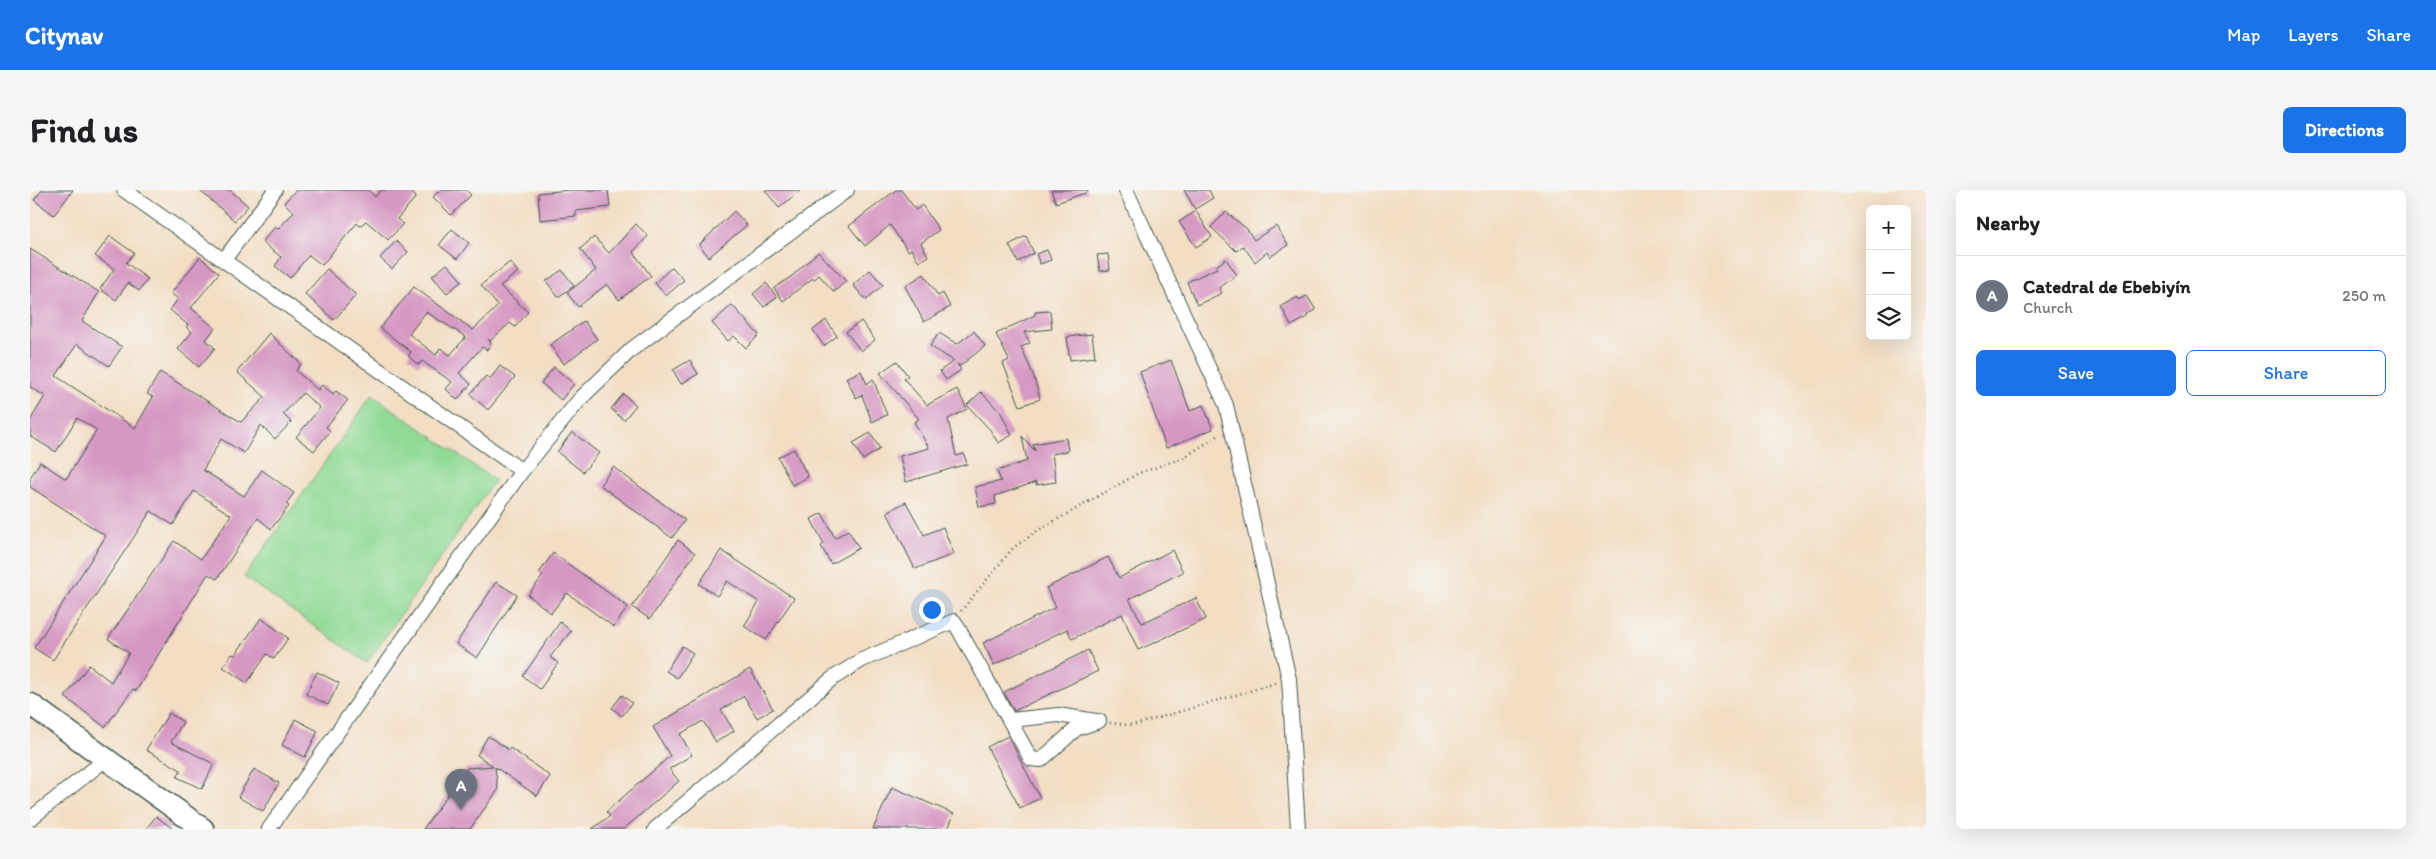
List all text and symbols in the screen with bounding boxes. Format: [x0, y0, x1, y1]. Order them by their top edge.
text: Citynav [25, 21, 103, 50]
text: Map [2227, 24, 2260, 46]
text: Layers [2288, 24, 2338, 46]
text: Share [2366, 24, 2411, 46]
button: Directions [2283, 107, 2406, 153]
text: Find us [30, 109, 138, 151]
map controls [1866, 205, 1911, 340]
button: + [1866, 205, 1911, 250]
text: Nearby [1976, 210, 2040, 235]
button: − [1866, 250, 1911, 295]
text: Catedral de Ebebiyín [2023, 275, 2191, 298]
text: A [1987, 286, 1997, 305]
text: 250 m [2342, 286, 2386, 305]
button: layers [1866, 295, 1911, 340]
text: Church [2023, 298, 2073, 317]
button: Save [1976, 350, 2176, 396]
button: Share [2186, 350, 2386, 396]
your location [919, 597, 945, 623]
pin: A [445, 769, 477, 810]

